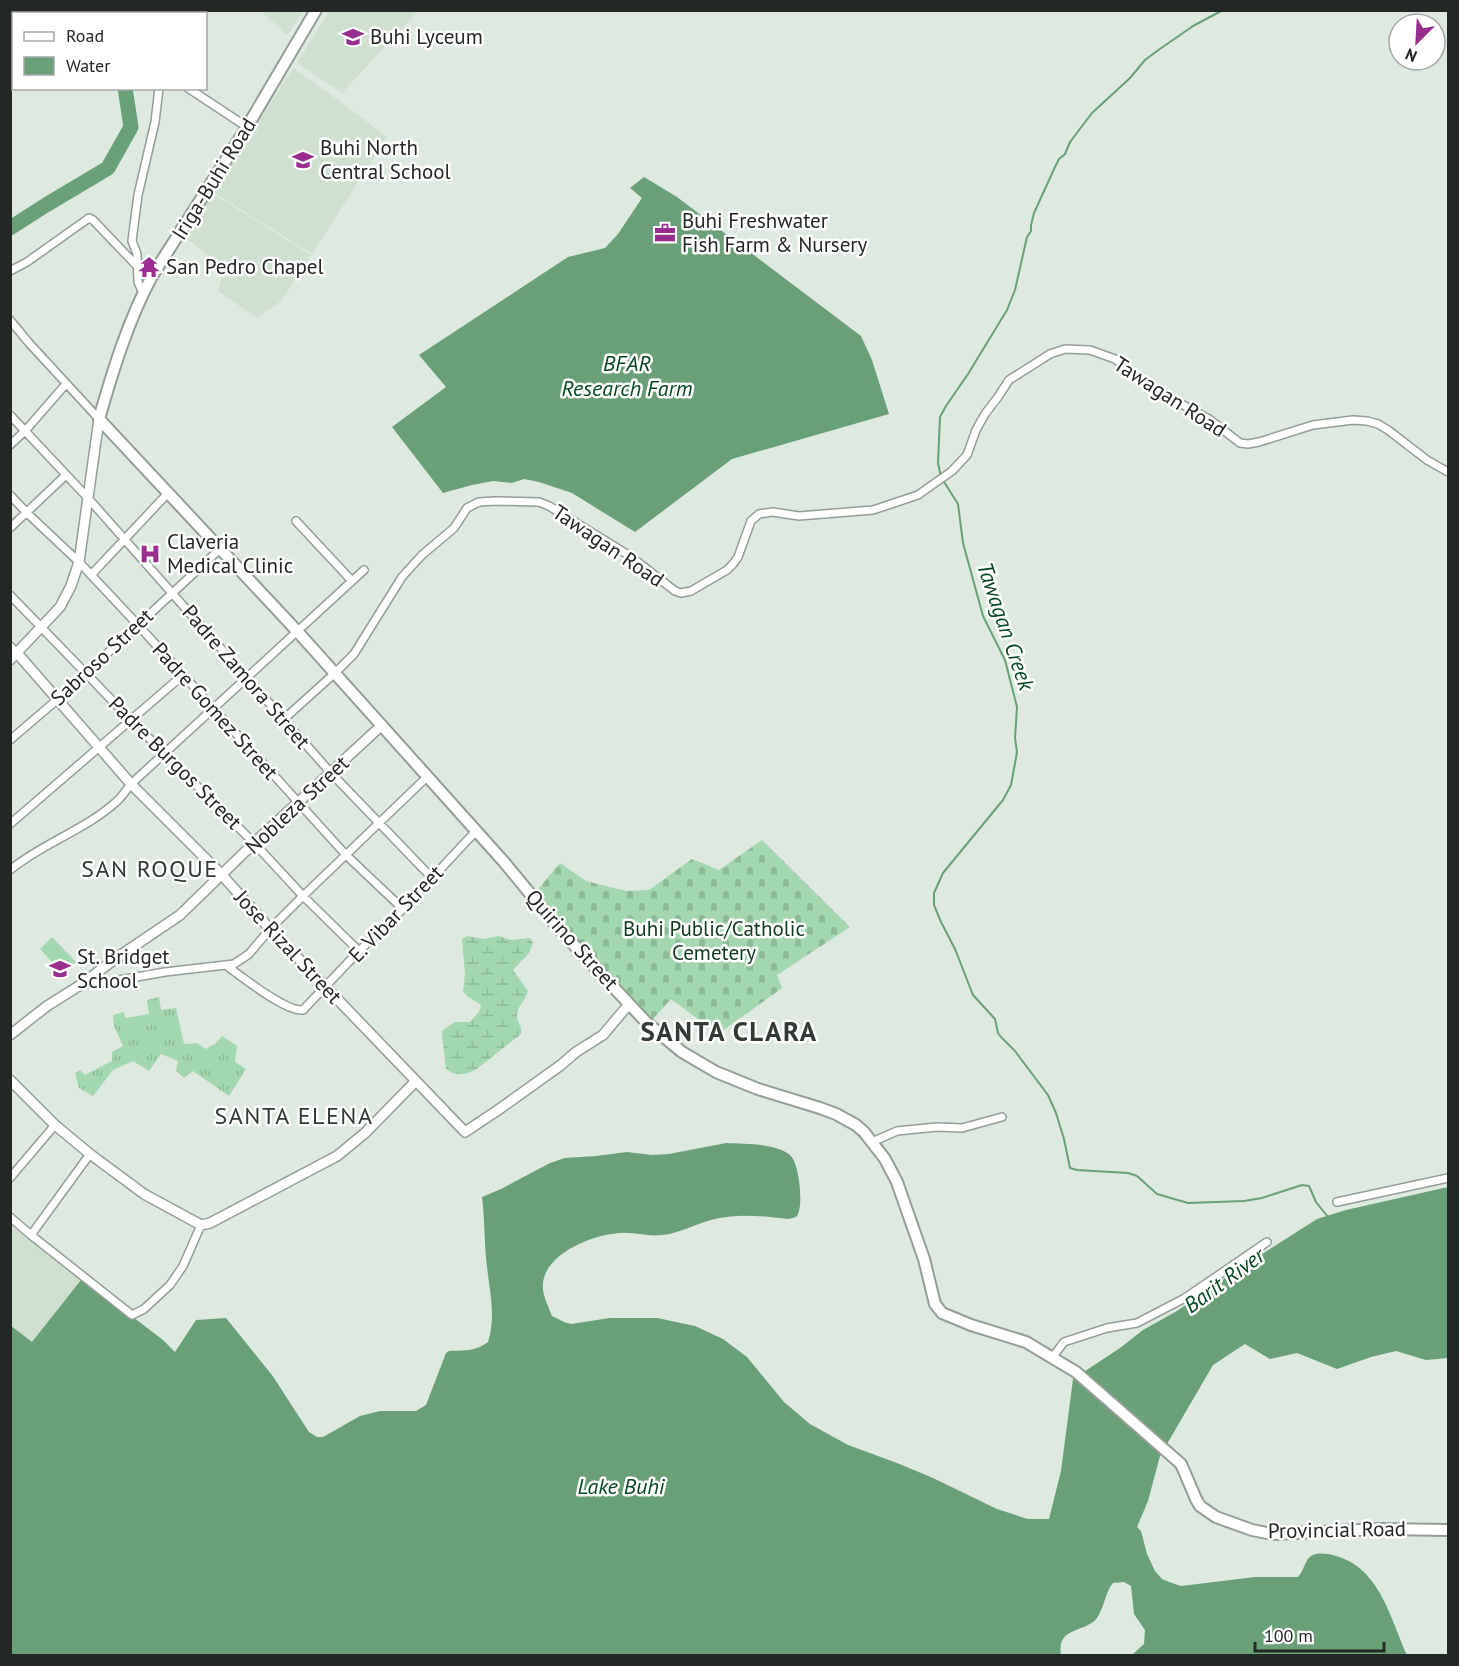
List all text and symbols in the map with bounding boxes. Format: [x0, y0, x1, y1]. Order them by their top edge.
legend [12, 12, 207, 90]
north arrow [1387, 12, 1447, 72]
place label: Buhi Lyceum [370, 23, 483, 50]
text: Road [66, 24, 104, 47]
school or university icon: Buhi Lyceum [341, 25, 365, 49]
text: N [1402, 44, 1420, 67]
text: Water [66, 54, 110, 77]
street label: Iriga-Buhi Road [165, 113, 262, 245]
place label: Buhi North Central School [320, 134, 451, 185]
school or university icon: Buhi North Central School [291, 148, 315, 172]
place label: Buhi Freshwater Fish Farm & Nursery [682, 207, 867, 258]
office icon: Buhi Freshwater Fish Farm & Nursery [653, 221, 677, 245]
place label: San Pedro Chapel [166, 253, 324, 280]
temple icon: San Pedro Chapel [137, 255, 161, 279]
water label: BFAR Research Farm [562, 349, 692, 402]
street label: Tawagan Road [1109, 350, 1232, 443]
street label: Tawagan Road [547, 498, 669, 593]
place label: Claveria Medical Clinic [167, 528, 293, 579]
hospital icon: Claveria Medical Clinic [138, 542, 162, 566]
water label: Tawagan Creek [971, 558, 1041, 695]
street label: Padre Zamora Street [176, 599, 316, 754]
street label: Sabroso Street [45, 602, 159, 711]
street label: Padre Gomez Street [147, 636, 284, 785]
street label: Padre Burgos Street [103, 690, 248, 835]
street label: Nobleza Street [239, 750, 354, 860]
district label: SAN ROQUE [81, 853, 219, 884]
street label: E. Vibar Street [343, 859, 449, 968]
street label: Jose Rizal Street [228, 883, 348, 1009]
street label: Quirino Street [520, 884, 625, 996]
park label: Buhi Public/Catholic Cemetery [623, 915, 805, 966]
place label: St. Bridget School [77, 943, 169, 994]
school or university icon: St. Bridget School [48, 957, 72, 981]
district label: SANTA CLARA [641, 1014, 817, 1048]
district label: SANTA ELENA [215, 1100, 373, 1131]
water label: Barit River [1178, 1240, 1271, 1319]
water label: Lake Buhi [578, 1472, 666, 1500]
street label: Provincial Road [1268, 1515, 1406, 1544]
scale bar [1255, 1615, 1384, 1653]
text: 100 m [1264, 1624, 1313, 1647]

